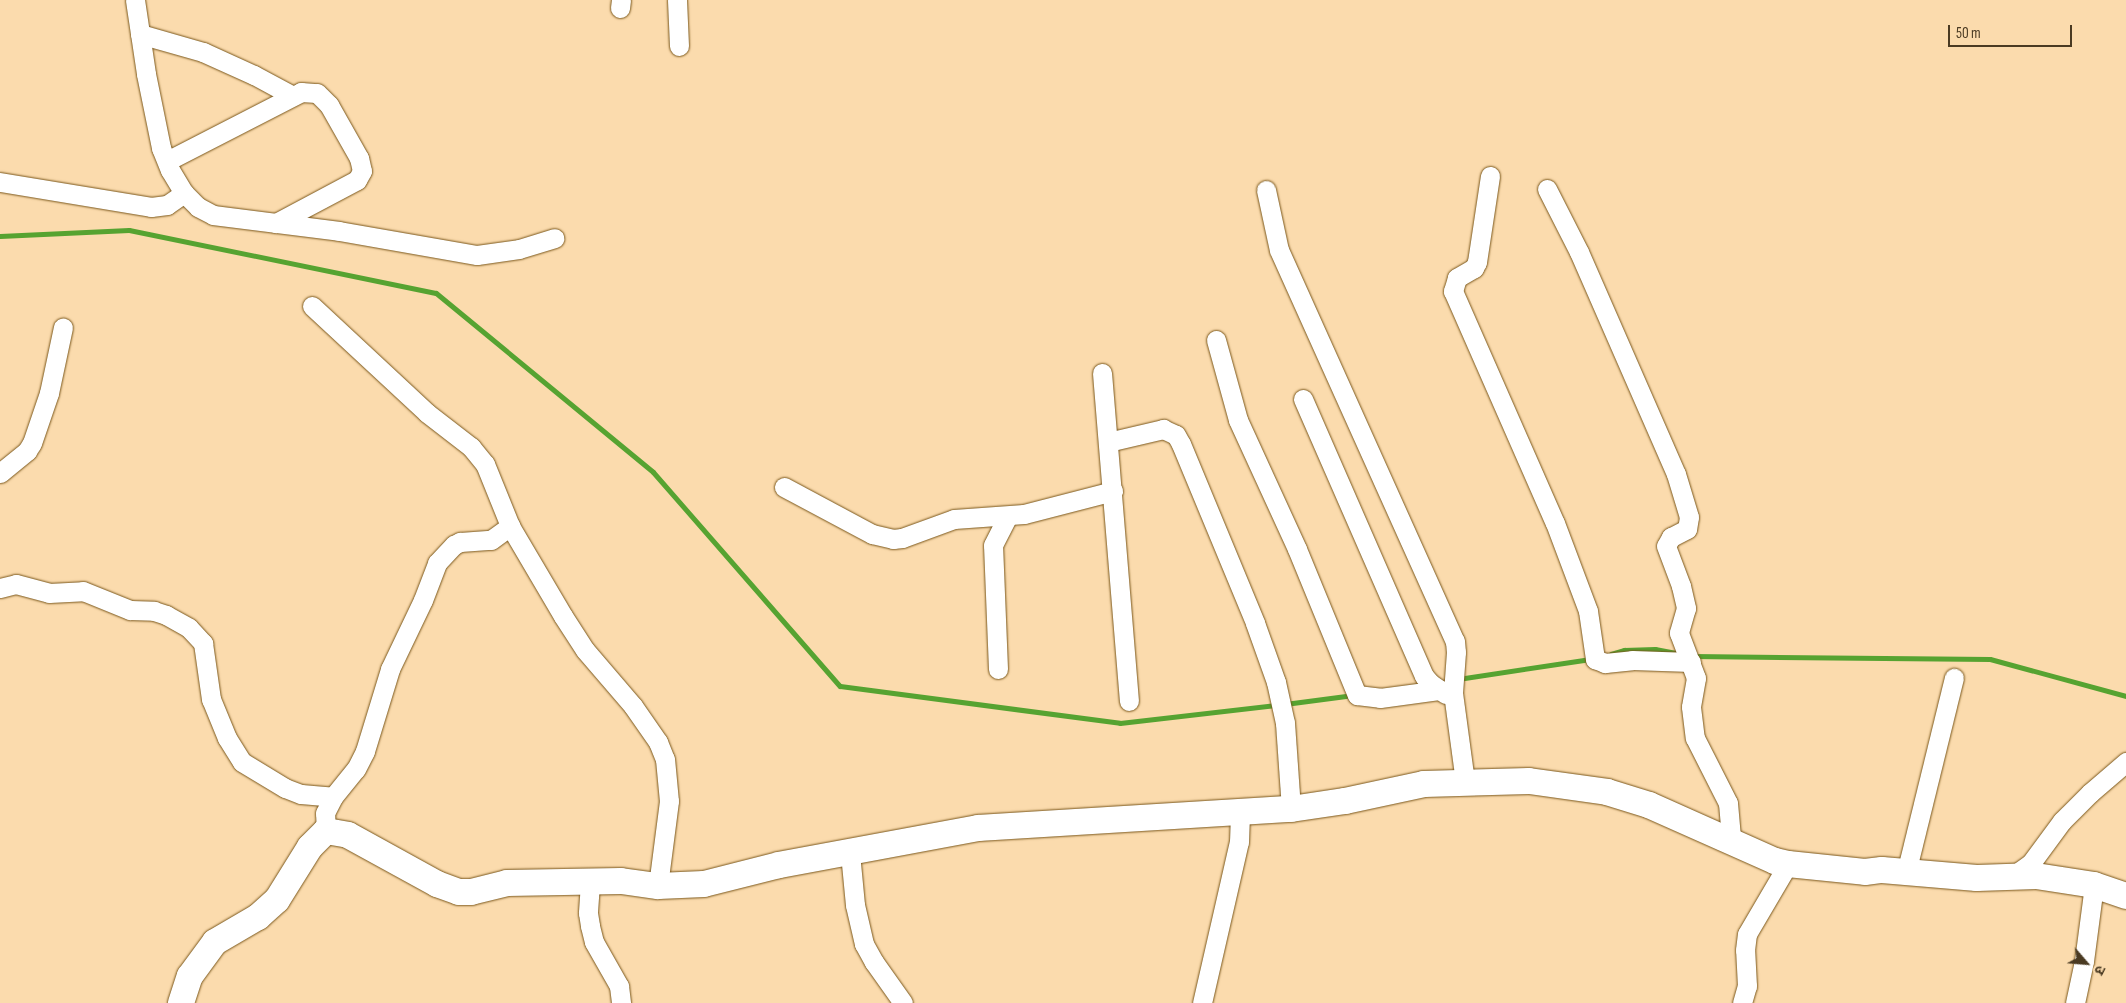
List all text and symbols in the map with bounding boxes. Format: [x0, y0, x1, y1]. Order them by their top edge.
scale bar [1951, 15, 2075, 47]
text: 50 m [1956, 24, 1981, 43]
north arrow [2061, 938, 2111, 988]
text: उ [2090, 963, 2109, 978]

